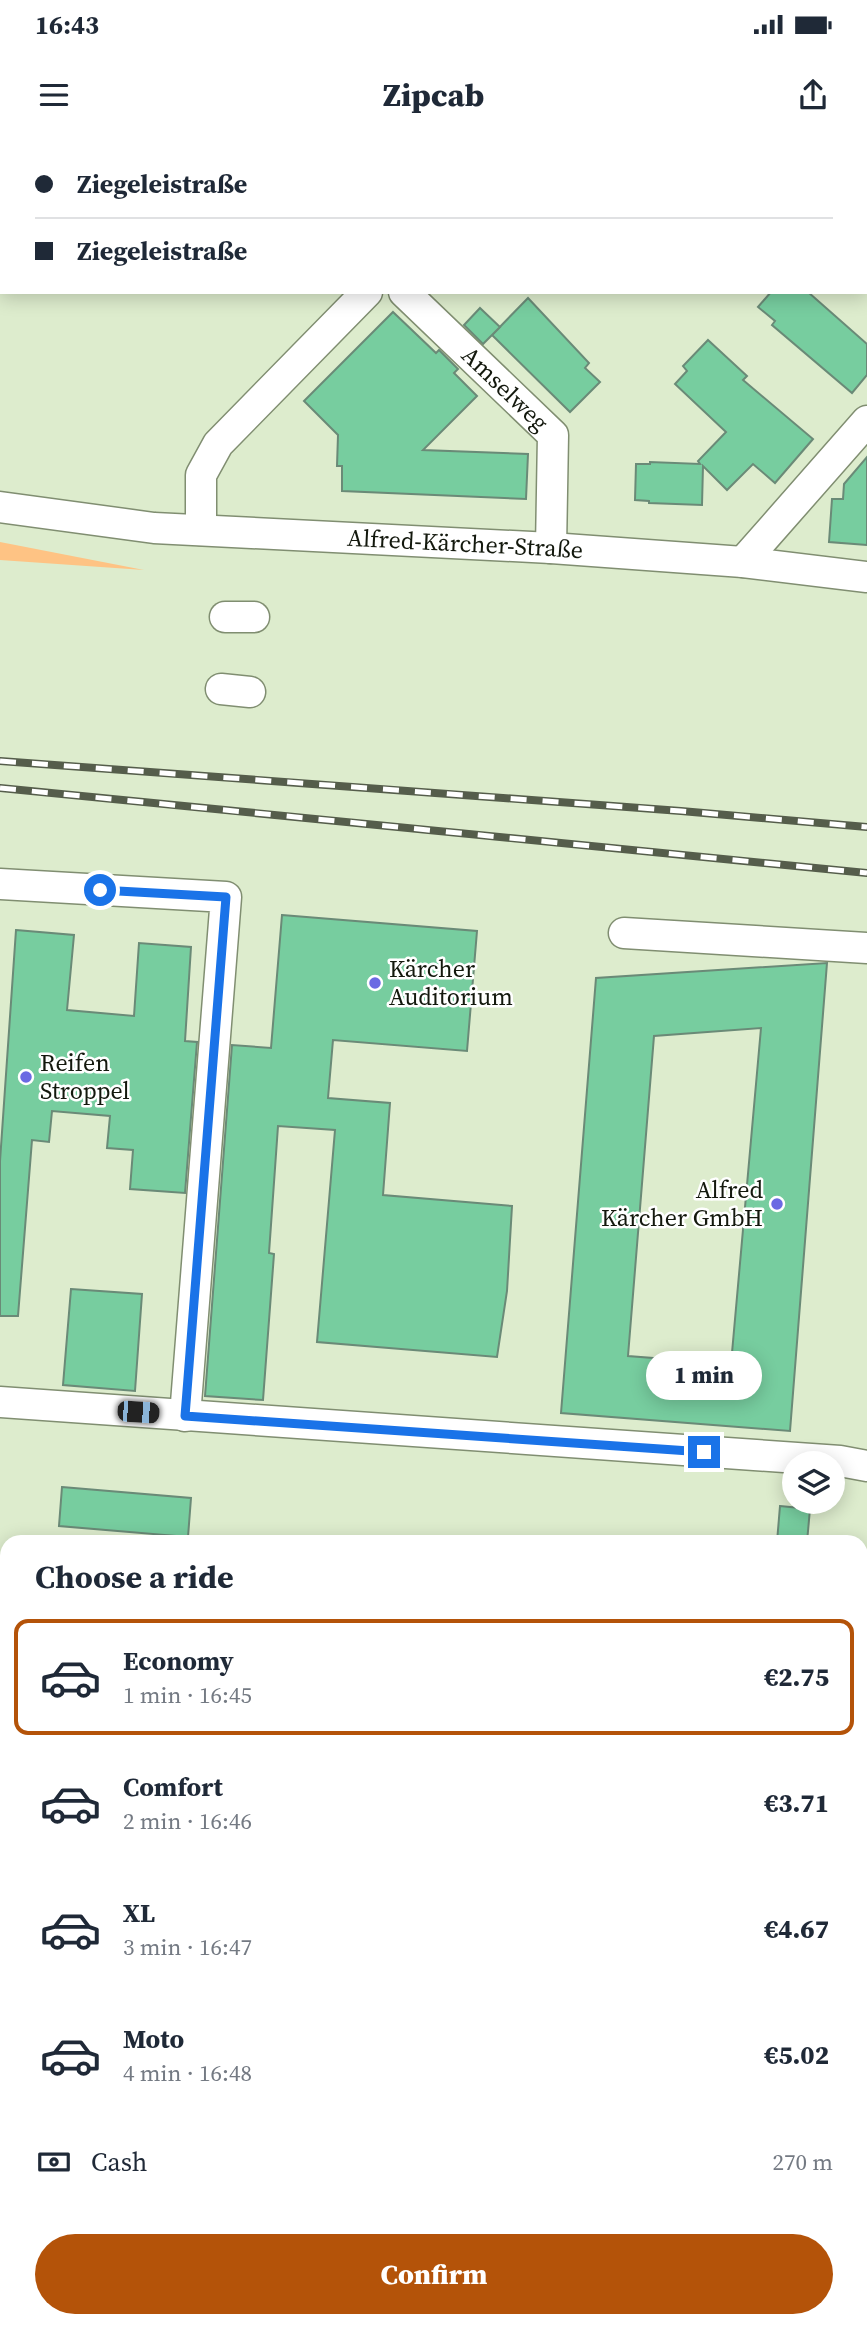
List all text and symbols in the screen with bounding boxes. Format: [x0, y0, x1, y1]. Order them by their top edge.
text: 16:43 [35, 7, 99, 43]
text: Zipcab [383, 73, 484, 117]
icon: menu [35, 76, 73, 114]
icon: share [794, 76, 832, 114]
text: Ziegeleistraße [77, 166, 247, 202]
text: Ziegeleistraße [77, 233, 247, 269]
street label: Amselweg [454, 339, 556, 438]
street label: Alfred-Kärcher-Straße [346, 521, 584, 566]
route start [84, 874, 116, 906]
place label: Kärcher Auditorium [389, 952, 513, 1013]
marker: Kärcher Auditorium [367, 975, 383, 991]
place label: Reifen Stroppel [40, 1046, 130, 1107]
marker: Reifen Stroppel [18, 1069, 34, 1085]
place label: Alfred Kärcher GmbH [601, 1173, 763, 1234]
marker: Alfred Kärcher GmbH [769, 1196, 785, 1212]
callout: 1 min [646, 1350, 762, 1400]
text: 1 min [674, 1359, 734, 1391]
car [117, 1400, 160, 1424]
route end [688, 1436, 720, 1468]
map controls [782, 1451, 845, 1514]
button: layers [782, 1451, 845, 1514]
text: Choose a ride [35, 1555, 234, 1599]
text: Economy [123, 1643, 234, 1679]
icon: car [39, 1646, 102, 1709]
text: €2.75 [764, 1659, 829, 1695]
text: 1 min · 16:45 [123, 1679, 252, 1711]
text: Comfort [123, 1769, 223, 1805]
icon: car [39, 1772, 102, 1835]
text: €3.71 [764, 1785, 829, 1821]
text: 2 min · 16:46 [123, 1805, 252, 1837]
text: XL [123, 1895, 155, 1931]
icon: car [39, 1898, 102, 1961]
text: €4.67 [764, 1911, 829, 1947]
text: 3 min · 16:47 [123, 1931, 252, 1963]
text: Moto [123, 2021, 184, 2057]
icon: car [39, 2024, 102, 2087]
text: €5.02 [764, 2037, 829, 2073]
text: 4 min · 16:48 [123, 2057, 252, 2089]
icon: cash [35, 2143, 73, 2181]
text: Cash [91, 2144, 147, 2180]
text: 270 m [772, 2146, 833, 2178]
button: Confirm [35, 2234, 833, 2314]

